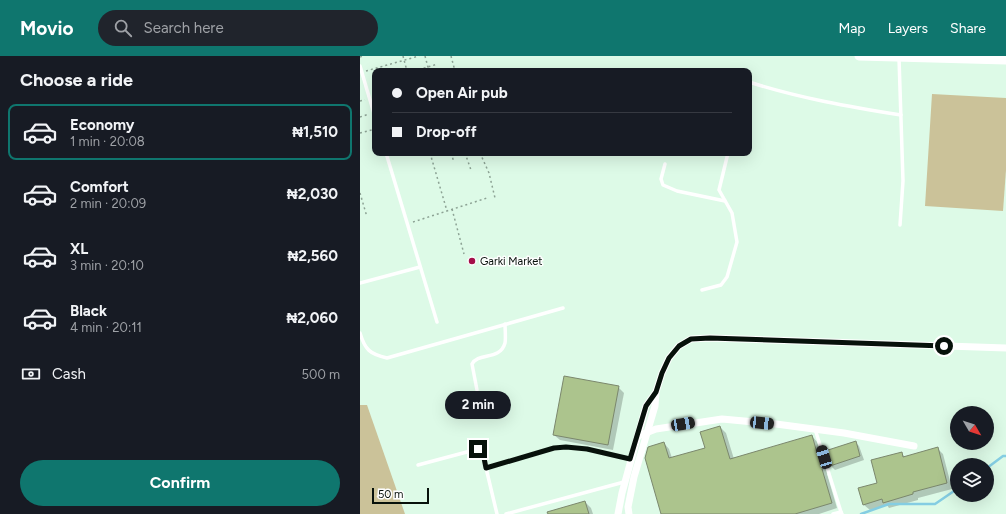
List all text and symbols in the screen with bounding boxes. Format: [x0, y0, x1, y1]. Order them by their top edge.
search box [98, 10, 378, 46]
text: Movio [20, 17, 74, 40]
icon: search [112, 17, 134, 39]
text: Search here [144, 19, 224, 37]
text: Map [838, 20, 866, 37]
text: Layers [888, 20, 928, 37]
text: Share [950, 20, 986, 37]
text: Choose a ride [20, 69, 133, 91]
text: Open Air pub [416, 84, 508, 102]
icon: car [22, 114, 58, 150]
text: Economy [70, 116, 135, 134]
text: ₦1,510 [292, 123, 338, 141]
text: Drop-off [416, 123, 477, 141]
text: 1 min · 20:08 [70, 134, 145, 149]
icon: car [22, 176, 58, 212]
text: Comfort [70, 178, 129, 196]
text: ₦2,030 [287, 185, 338, 203]
text: 2 min · 20:09 [70, 196, 146, 211]
icon: car [22, 238, 58, 274]
text: XL [70, 240, 88, 258]
text: ₦2,560 [287, 247, 338, 265]
place label: Garki Market [480, 255, 542, 268]
marker: Garki Market [467, 256, 477, 266]
text: 3 min · 20:10 [70, 258, 144, 273]
icon: car [22, 300, 58, 336]
text: Black [70, 302, 107, 320]
text: ₦2,060 [286, 309, 338, 327]
text: 4 min · 20:11 [70, 320, 142, 335]
route start [935, 337, 953, 355]
icon: cash [20, 363, 42, 385]
text: Cash [52, 365, 86, 383]
text: 500 m [302, 367, 340, 382]
callout: 2 min [445, 391, 511, 419]
text: 2 min [462, 397, 494, 412]
north arrow [950, 406, 994, 450]
map controls [950, 406, 994, 502]
car [670, 416, 696, 432]
car [749, 416, 775, 430]
route end [469, 440, 487, 458]
car [815, 444, 833, 470]
button: layers [950, 458, 994, 502]
button: Confirm [20, 460, 340, 506]
scale bar [372, 486, 429, 505]
text: 50 m [378, 488, 403, 501]

